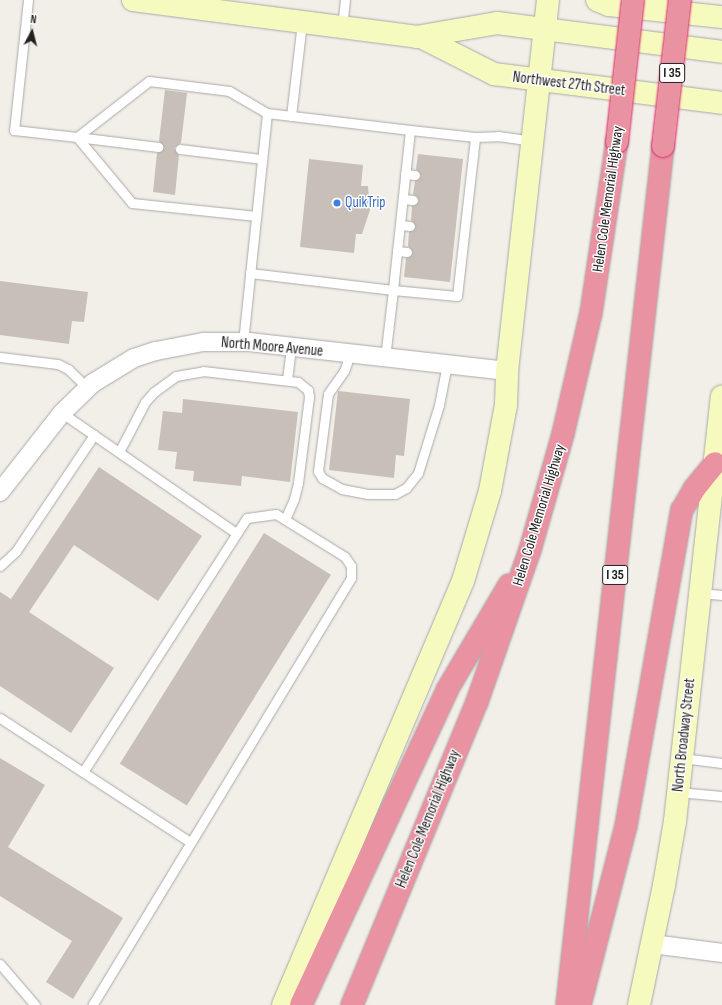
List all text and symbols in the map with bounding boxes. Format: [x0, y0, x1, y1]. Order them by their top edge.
north arrow [12, 12, 52, 52]
text: N [30, 13, 37, 26]
road number: I 35 [659, 61, 685, 85]
street label: Northwest 27th Street [512, 68, 626, 100]
street label: Helen Cole Memorial Highway [589, 125, 627, 273]
place label: QuikTrip [345, 194, 385, 212]
marker: QuikTrip [332, 198, 342, 208]
street label: North Moore Avenue [220, 334, 324, 360]
street label: Helen Cole Memorial Highway [509, 442, 569, 588]
road number: I 35 [602, 563, 628, 587]
street label: North Broadway Street [669, 677, 699, 793]
street label: Helen Cole Memorial Highway [392, 747, 464, 891]

